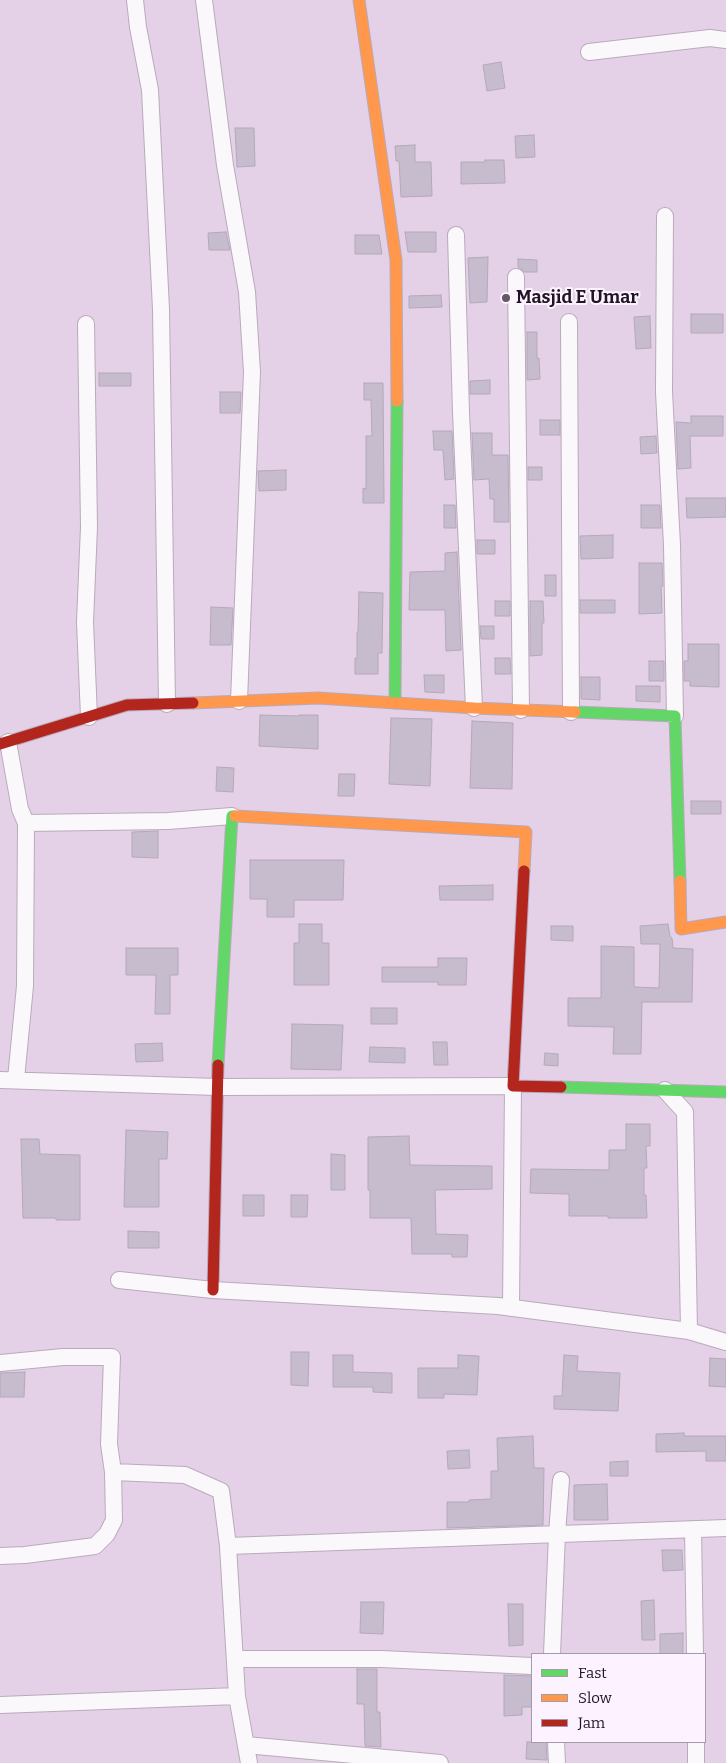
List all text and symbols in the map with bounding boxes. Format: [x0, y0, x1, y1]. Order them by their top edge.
place label: Masjid E Umar [516, 287, 639, 309]
marker: Masjid E Umar [500, 292, 512, 304]
legend [531, 1653, 706, 1743]
text: Fast [578, 1664, 607, 1682]
text: Slow [578, 1689, 612, 1707]
text: Jam [578, 1714, 605, 1732]

